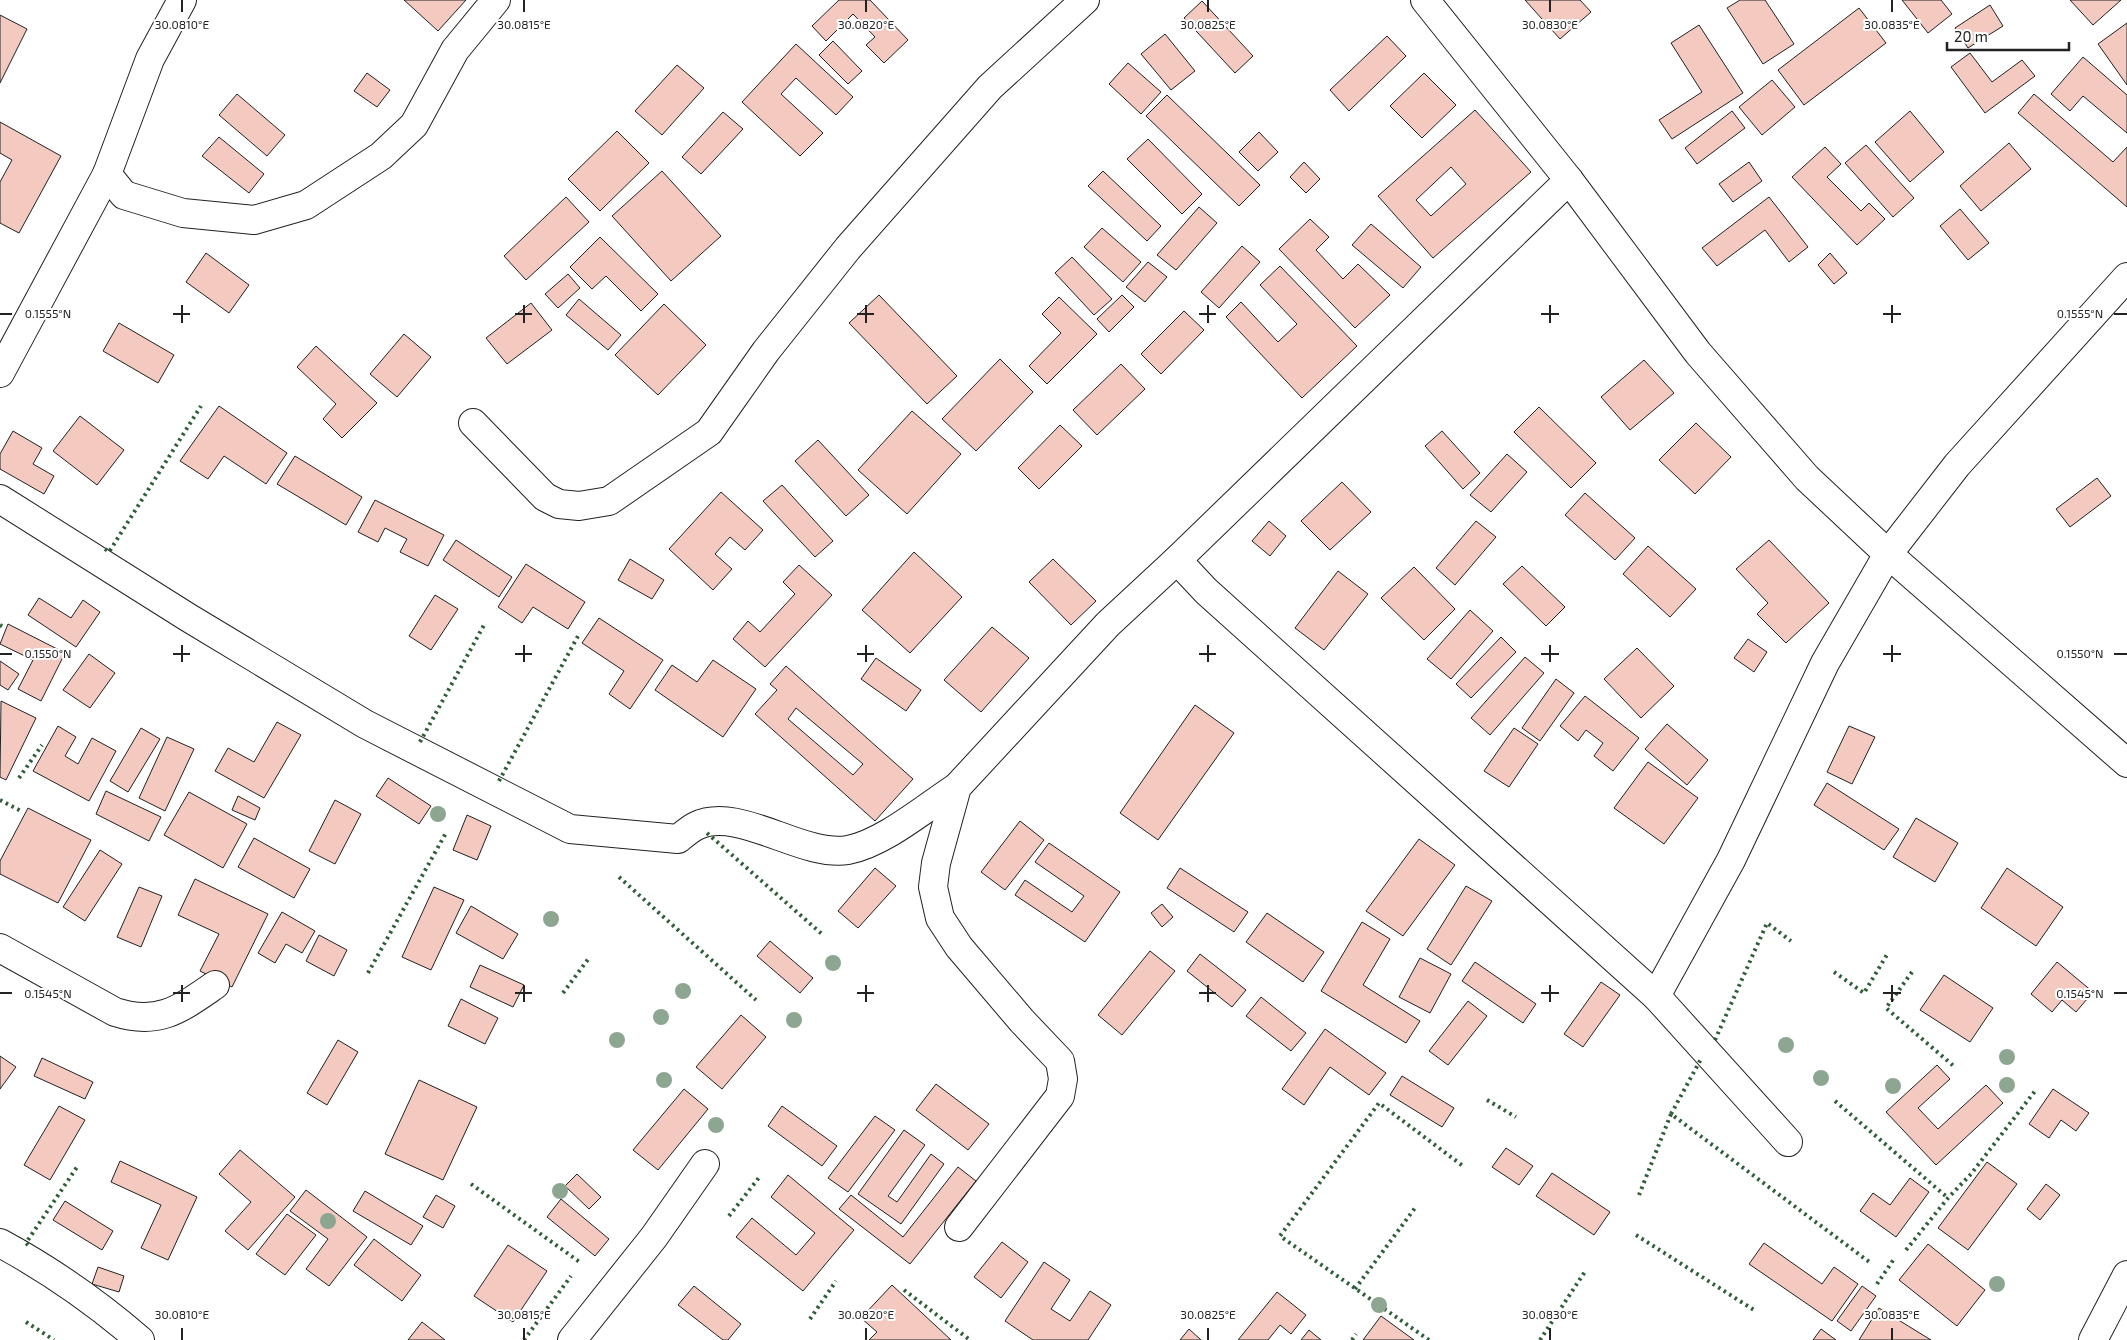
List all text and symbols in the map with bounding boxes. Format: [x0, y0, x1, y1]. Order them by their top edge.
text: 30.0810°E [155, 17, 209, 31]
text: 30.0815°E [497, 17, 551, 31]
text: 30.0820°E [838, 17, 894, 31]
text: 30.0825°E [1180, 17, 1236, 31]
text: 30.0830°E [1522, 17, 1578, 31]
text: 30.0835°E [1864, 17, 1920, 31]
scale bar [1947, 20, 2070, 52]
text: 20 m [1954, 27, 1988, 45]
text: 0.1555°N [25, 306, 71, 320]
text: 0.1555°N [2057, 306, 2103, 320]
text: 0.1550°N [24, 646, 72, 660]
text: 0.1550°N [2056, 646, 2104, 660]
text: 0.1545°N [24, 986, 72, 1000]
text: 0.1545°N [2056, 986, 2104, 1000]
text: 30.0810°E [155, 1307, 209, 1321]
text: 30.0815°E [497, 1307, 551, 1321]
text: 30.0820°E [838, 1307, 894, 1321]
text: 30.0825°E [1180, 1307, 1236, 1321]
text: 30.0830°E [1522, 1307, 1578, 1321]
text: 30.0835°E [1864, 1307, 1920, 1321]

